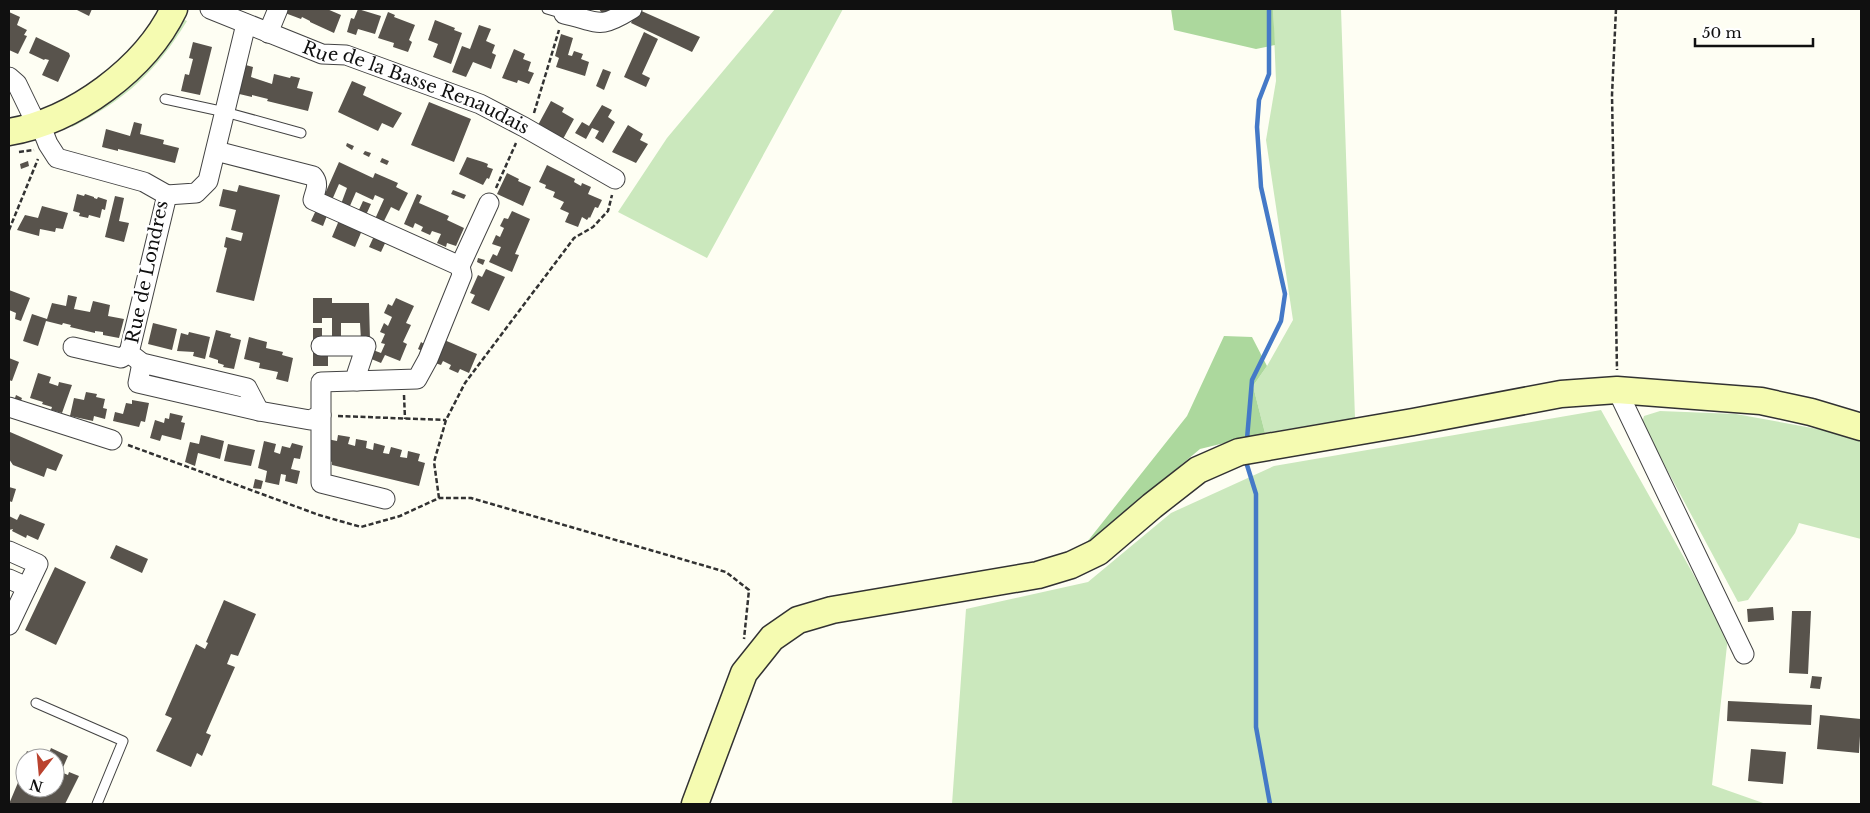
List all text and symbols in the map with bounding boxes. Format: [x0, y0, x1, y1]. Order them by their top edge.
scale bar [1695, 15, 1812, 47]
text: 50 m [1702, 23, 1742, 42]
street label: Rue de la Basse Renaudais [299, 36, 533, 139]
street label: Rue de Londres [121, 198, 173, 346]
north arrow [15, 748, 65, 798]
text: N [28, 775, 45, 796]

